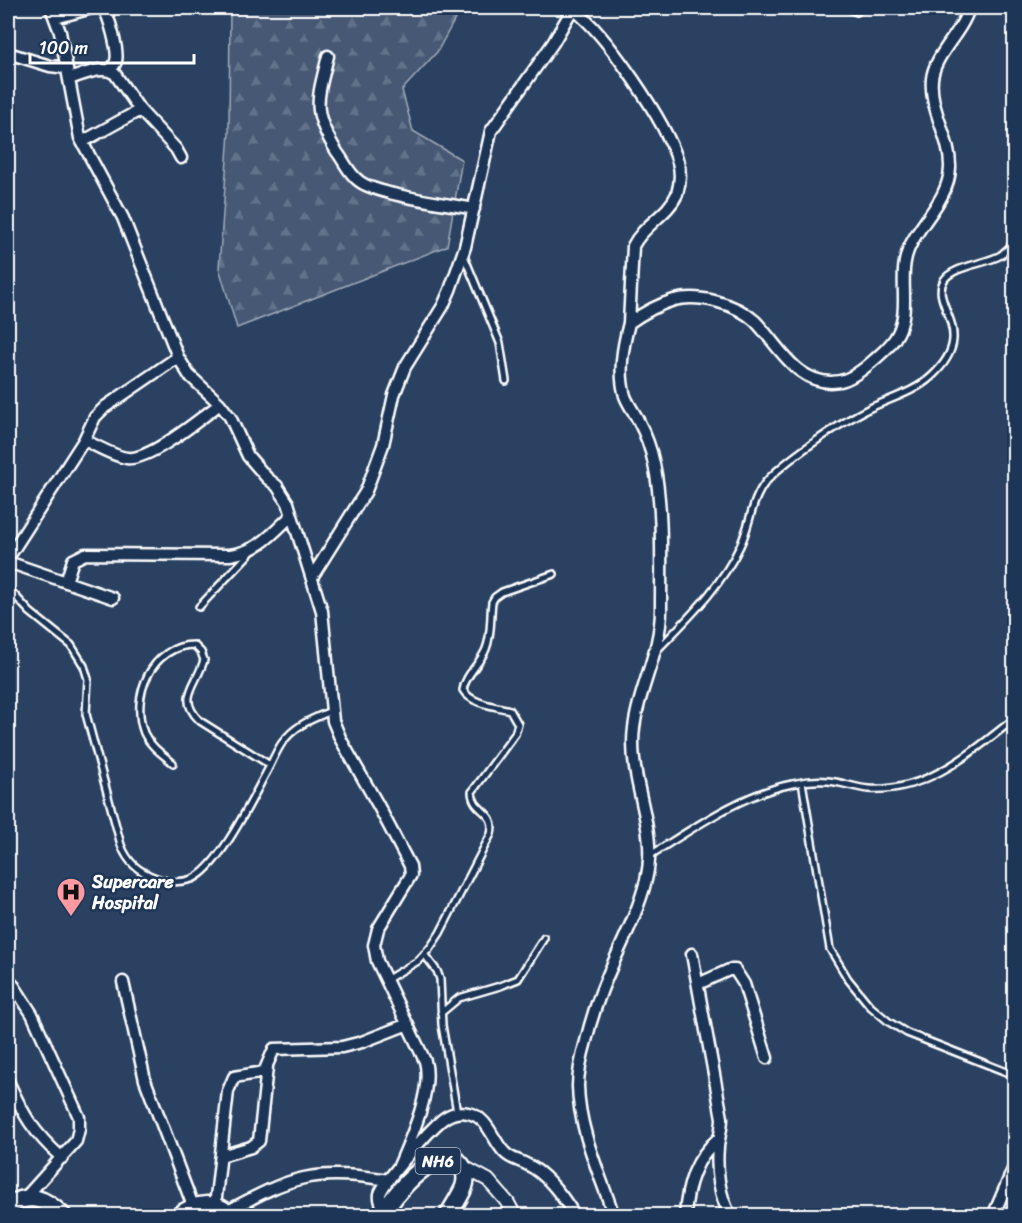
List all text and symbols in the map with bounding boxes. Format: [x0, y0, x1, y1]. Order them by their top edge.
scale bar [30, 27, 194, 65]
text: 100 m [39, 32, 88, 64]
place label: Supercare Hospital [91, 866, 174, 919]
hospital icon: Supercare Hospital [55, 876, 87, 918]
road number: NH6 [416, 1148, 460, 1174]

